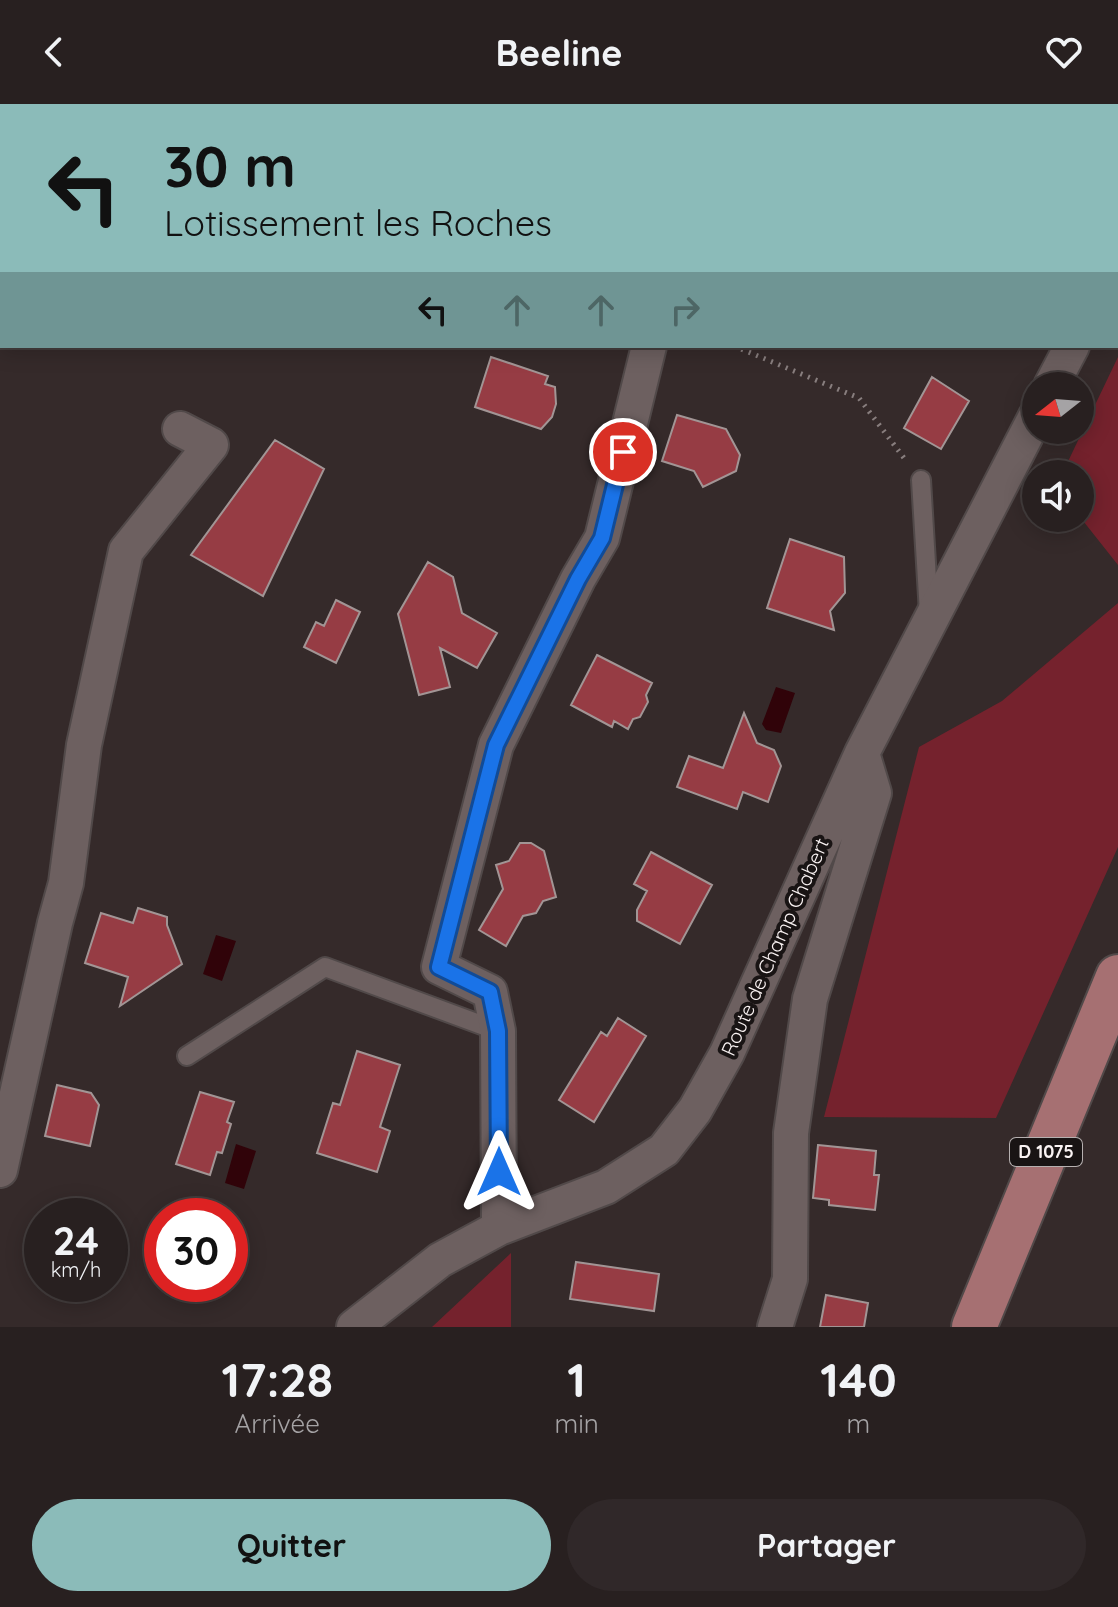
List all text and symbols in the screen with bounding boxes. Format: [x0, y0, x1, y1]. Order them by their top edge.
icon: back [32, 30, 76, 74]
text: Beeline [496, 30, 622, 75]
icon: heart [1042, 30, 1086, 74]
text: 30 m [164, 131, 296, 201]
icon: left [32, 136, 136, 240]
text: Lotissement les Roches [164, 200, 552, 245]
icon: left [411, 288, 455, 332]
icon: ahead [495, 288, 539, 332]
icon: ahead [579, 288, 623, 332]
icon: right [663, 288, 707, 332]
north arrow [1022, 372, 1094, 444]
map controls [1022, 372, 1094, 532]
pin [589, 418, 657, 486]
icon: arrive [601, 430, 645, 474]
button: sound [1022, 460, 1094, 532]
street label: Route de Champ Chabert [715, 834, 834, 1060]
position arrow [457, 1130, 541, 1214]
road number: D 1075 [1010, 1138, 1082, 1166]
speed limit sign: 30 [144, 1198, 248, 1302]
text: 24 [53, 1215, 99, 1265]
text: km/h [51, 1257, 101, 1282]
text: 17:28 [221, 1349, 333, 1409]
text: 1 [567, 1349, 586, 1409]
text: 140 [820, 1349, 897, 1409]
text: Arrivée [235, 1407, 320, 1440]
text: min [555, 1407, 599, 1440]
text: m [847, 1407, 870, 1440]
button: Quitter [32, 1499, 551, 1591]
button: Partager [567, 1499, 1086, 1591]

